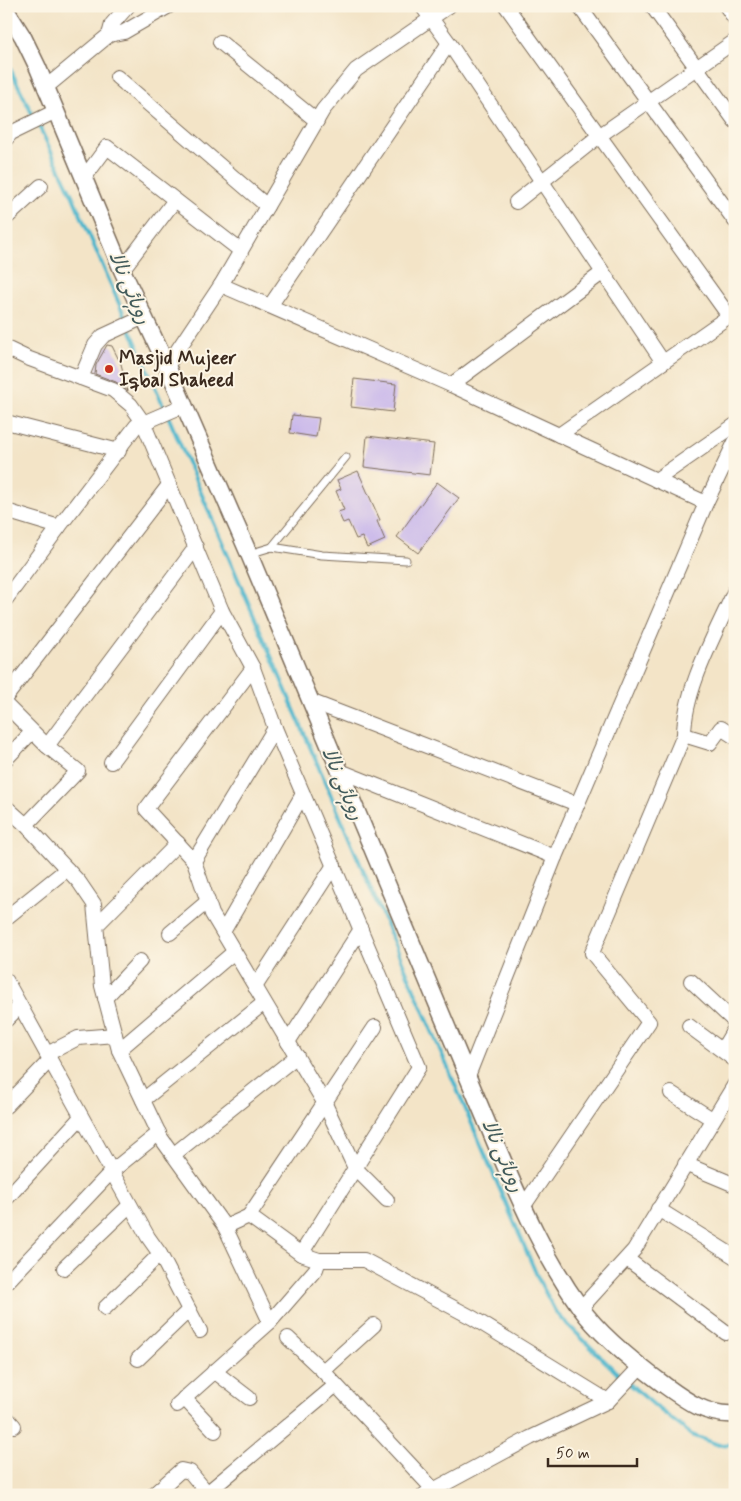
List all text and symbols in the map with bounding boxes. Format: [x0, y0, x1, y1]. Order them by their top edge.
water label: روہائی نالا [101, 247, 157, 329]
place label: Masjid Mujeer Iqbal Shaheed [119, 346, 237, 393]
marker: Masjid Mujeer Iqbal Shaheed [103, 363, 115, 375]
water label: روہائی نالا [314, 743, 370, 825]
water label: روہائی نالا [474, 1115, 530, 1197]
scale bar [548, 1436, 637, 1468]
text: 50 m [556, 1444, 590, 1464]

